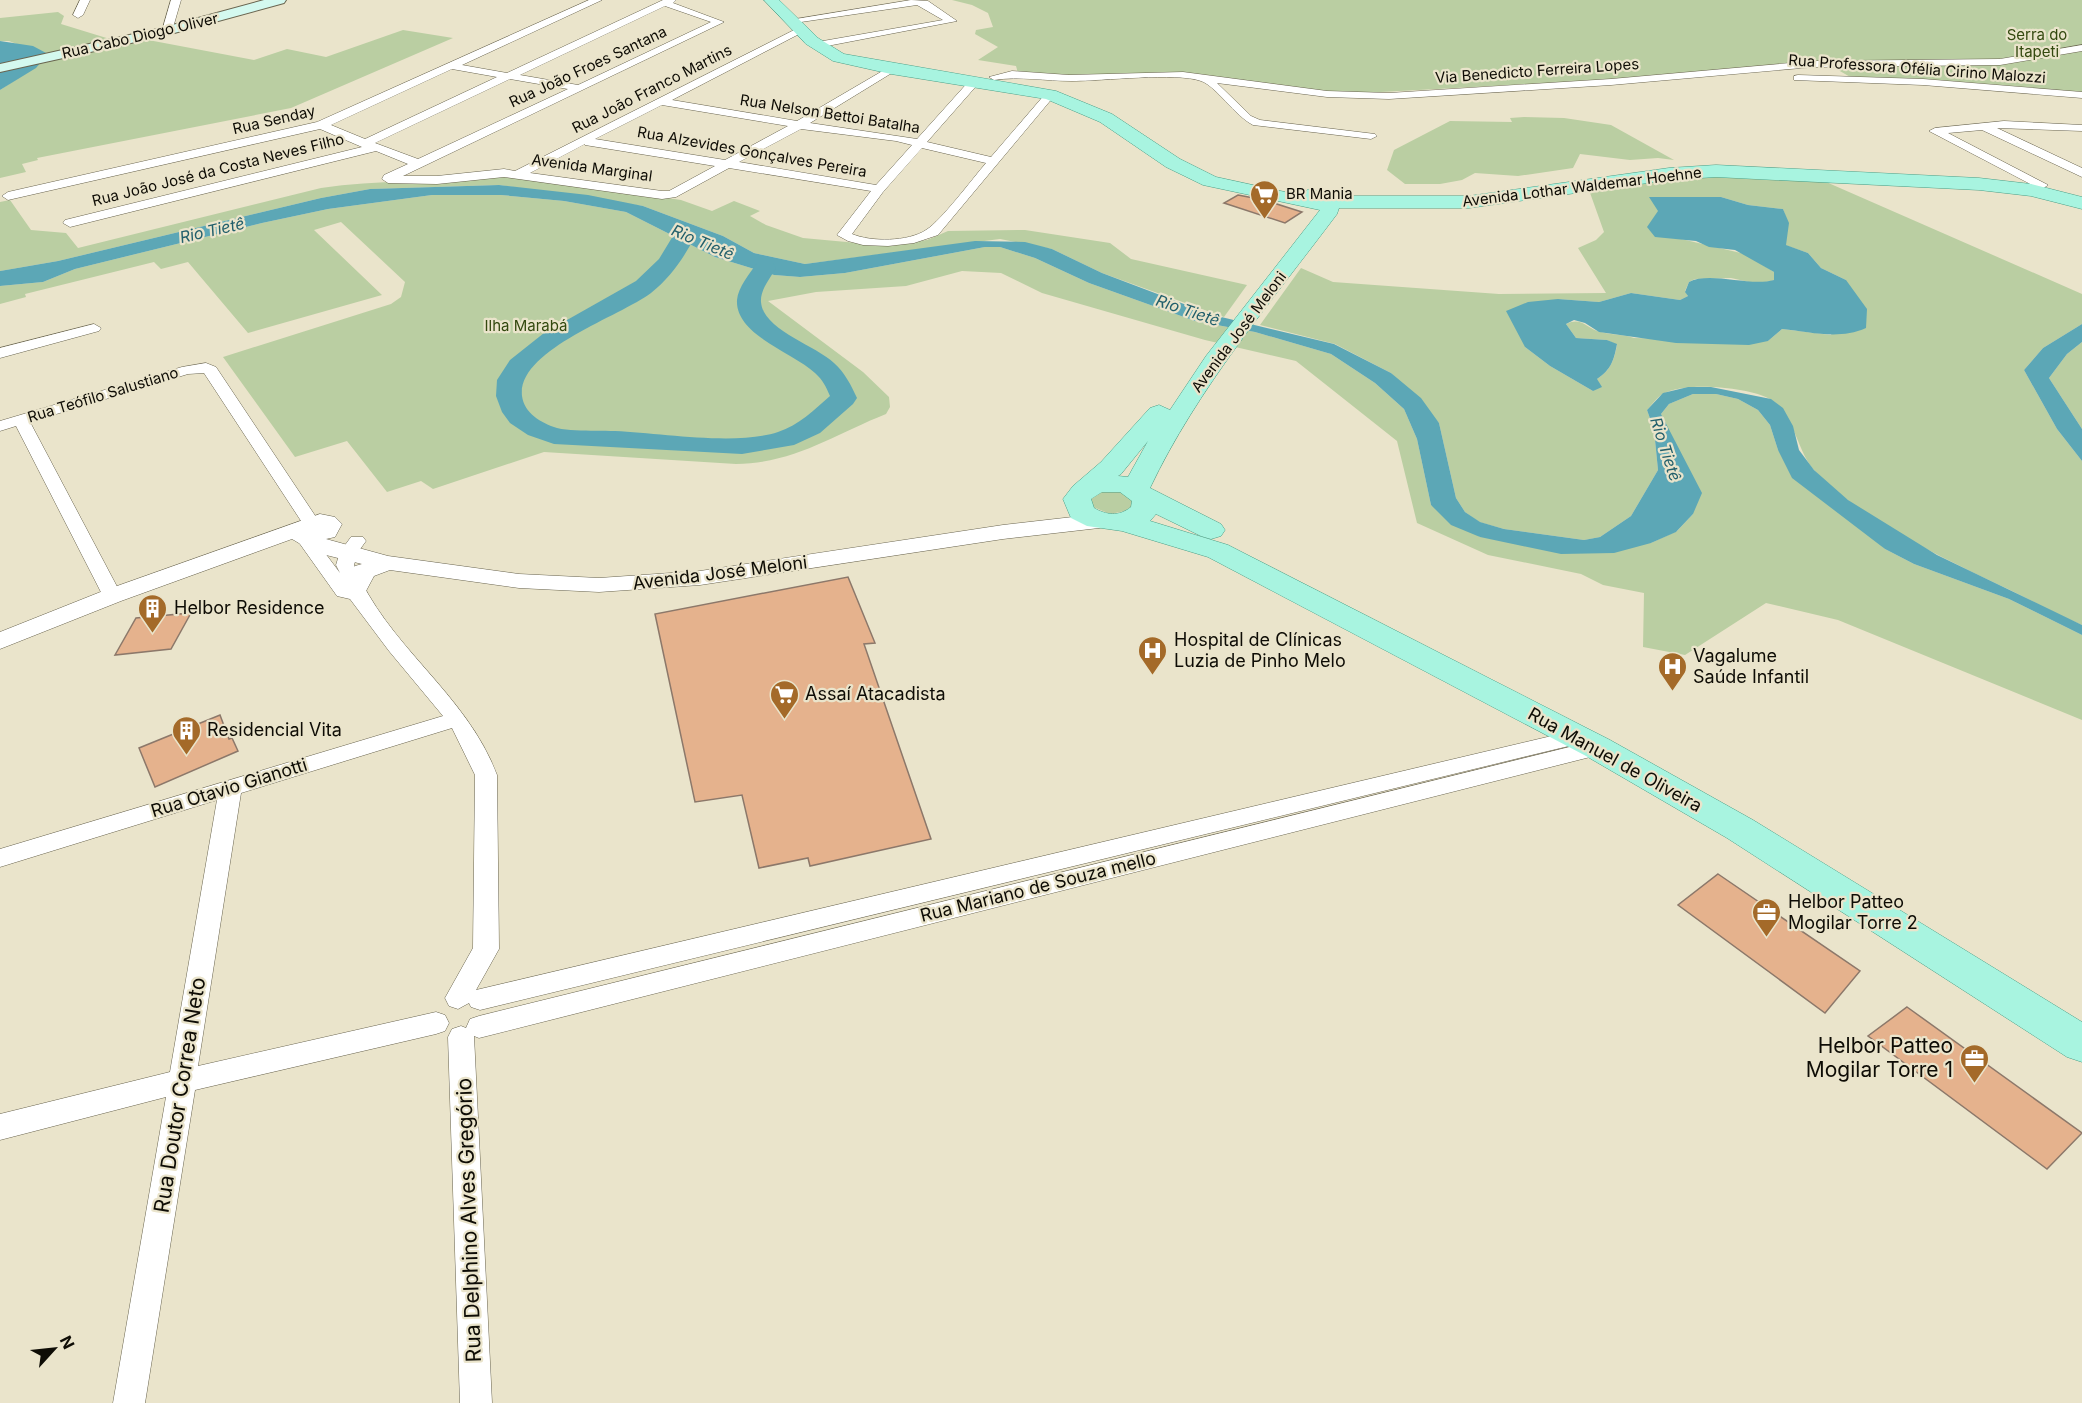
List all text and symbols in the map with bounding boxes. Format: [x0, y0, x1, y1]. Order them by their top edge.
street label: Rua Cabo Diogo Oliver [60, 8, 220, 63]
street label: Rua João Froes Santana [506, 22, 670, 111]
park label: Serra do Itapeti [2007, 25, 2067, 61]
street label: Rua João Franco Martins [569, 40, 735, 137]
street label: Rua Professora Ofélia Cirino Malozzi [1788, 50, 2046, 87]
street label: Via Benedicto Ferreira Lopes [1434, 54, 1640, 87]
street label: Rua Nelson Bettoi Batalha [739, 90, 921, 137]
street label: Rua Senday [231, 101, 318, 138]
street label: Rua Alzevides Gonçalves Pereira [636, 122, 868, 181]
street label: Rua João José da Costa Neves Filho [90, 129, 346, 210]
street label: Avenida Marginal [531, 150, 654, 185]
street label: Avenida Lothar Waldemar Hoehne [1461, 162, 1703, 211]
supermarket icon: BR Mania [1249, 178, 1281, 220]
place label: BR Mania [1286, 184, 1353, 203]
water label: Rio Tietê [178, 213, 246, 247]
water label: Rio Tietê [669, 220, 737, 264]
street label: Avenida José Meloni [1187, 268, 1290, 396]
water label: Rio Tietê [1154, 290, 1222, 330]
park label: Ilha Marabá [485, 316, 567, 335]
street label: Rua Teófilo Salustiano [25, 363, 181, 427]
water label: Rio Tietê [1646, 415, 1686, 483]
street label: Avenida José Meloni [631, 551, 808, 594]
building icon: Helbor Residence [137, 592, 169, 634]
place label: Helbor Residence [174, 597, 325, 618]
place label: Hospital de Clínicas Luzia de Pinho Melo [1174, 629, 1346, 671]
hospital icon: Hospital de Clínicas Luzia de Pinho Melo [1137, 634, 1169, 676]
place label: Vagalume Saúde Infantil [1693, 645, 1809, 687]
hospital icon: Vagalume Saúde Infantil [1656, 650, 1688, 692]
supermarket icon: Assaí Atacadista [768, 678, 800, 720]
place label: Assaí Atacadista [805, 683, 946, 704]
street label: Rua Manuel de Oliveira [1525, 703, 1706, 816]
building icon: Residencial Vita [170, 714, 202, 756]
place label: Residencial Vita [207, 719, 342, 740]
street label: Rua Otavio Gianotti [148, 754, 310, 821]
street label: Rua Mariano de Souza mello [918, 847, 1158, 926]
place label: Helbor Patteo Mogilar Torre 2 [1788, 891, 1918, 933]
office icon: Helbor Patteo Mogilar Torre 2 [1751, 896, 1783, 938]
street label: Rua Doutor Correa Neto [149, 975, 210, 1214]
place label: Helbor Patteo Mogilar Torre 1 [1806, 1033, 1953, 1082]
office icon: Helbor Patteo Mogilar Torre 1 [1958, 1042, 1990, 1084]
street label: Rua Delphino Alves Gregório [451, 1077, 486, 1363]
north arrow [24, 1319, 84, 1379]
text: N [56, 1332, 79, 1352]

